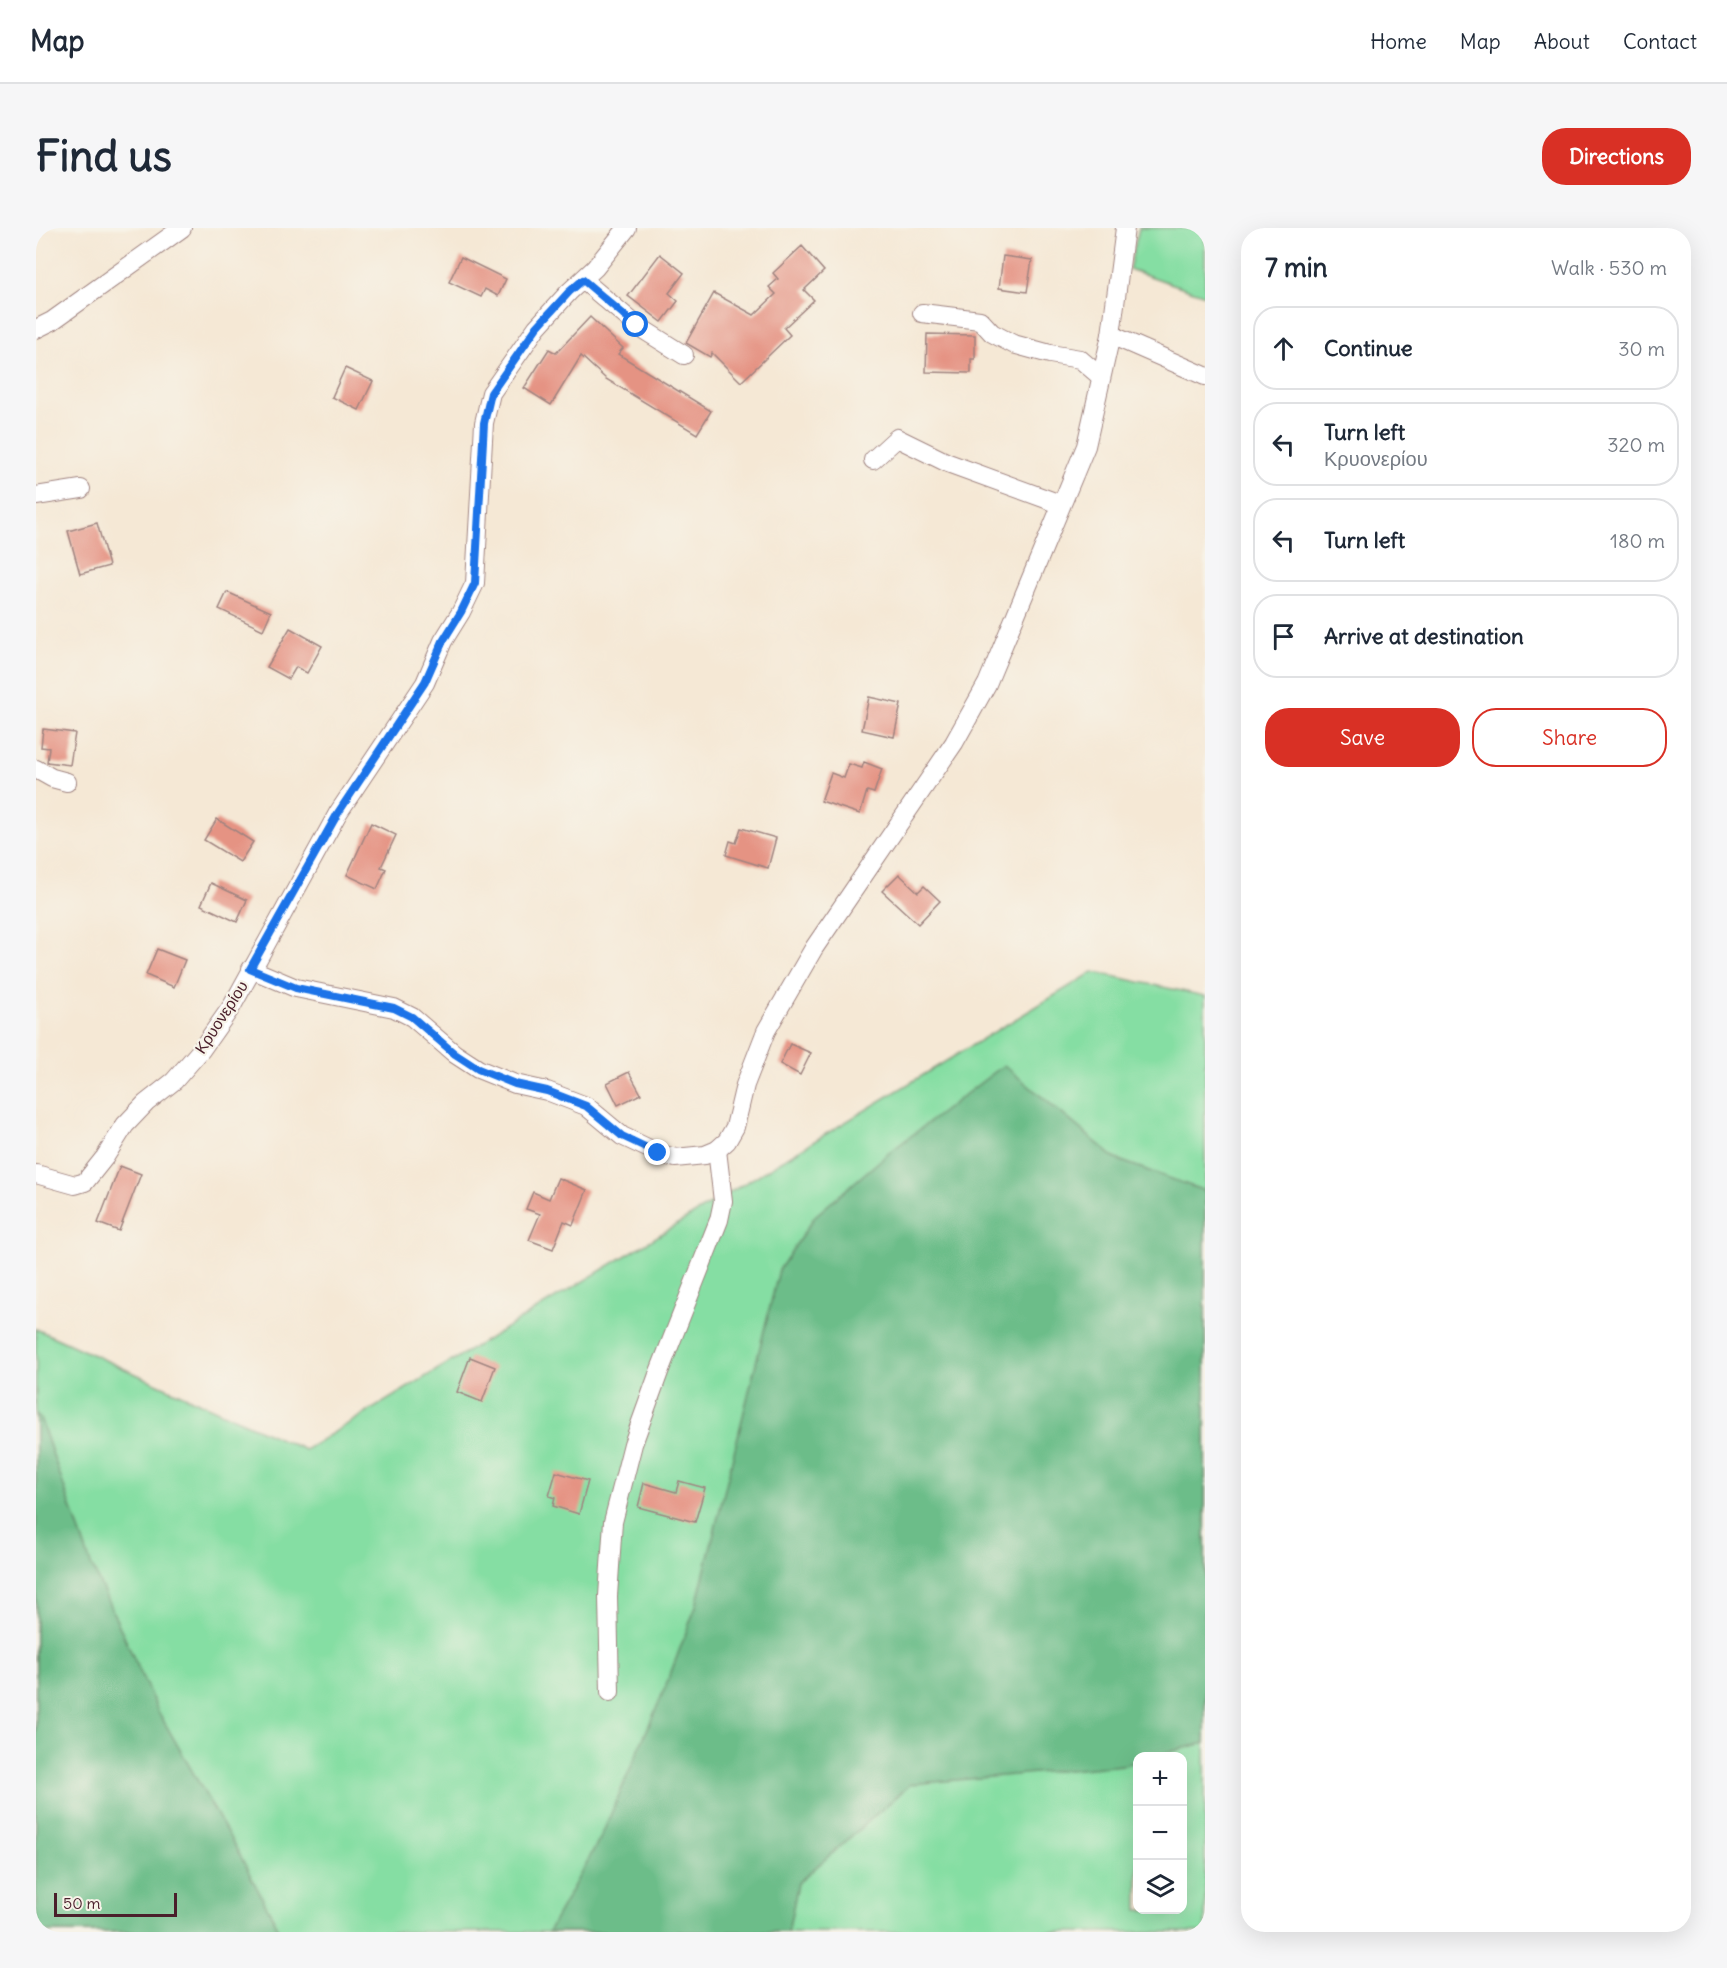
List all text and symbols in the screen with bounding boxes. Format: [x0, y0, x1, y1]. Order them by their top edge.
text: Map [30, 23, 84, 59]
text: Home [1370, 28, 1427, 55]
text: Map [1460, 28, 1501, 55]
text: About [1534, 28, 1590, 55]
text: Contact [1623, 28, 1697, 55]
button: Directions [1542, 128, 1691, 185]
text: Find us [36, 130, 172, 182]
text: 7 min [1265, 251, 1328, 284]
text: Walk · 530 m [1551, 255, 1667, 280]
route start [622, 311, 648, 337]
icon: ahead [1267, 332, 1300, 365]
text: Continue [1324, 334, 1413, 362]
text: 30 m [1618, 336, 1665, 361]
text: Turn left [1324, 418, 1405, 446]
icon: left [1267, 428, 1300, 461]
text: 320 m [1607, 432, 1665, 457]
text: Κρυονερίου [1324, 446, 1428, 471]
icon: left [1267, 524, 1300, 557]
text: Turn left [1324, 526, 1405, 554]
text: 180 m [1610, 528, 1665, 553]
icon: arrive [1267, 620, 1300, 653]
text: Arrive at destination [1324, 622, 1524, 650]
button: Save [1265, 708, 1460, 767]
button: Share [1472, 708, 1667, 767]
street label: Κρυονερίου [190, 977, 252, 1057]
route end [644, 1139, 670, 1165]
map controls [1133, 1752, 1187, 1914]
button: + [1133, 1752, 1187, 1806]
button: − [1133, 1806, 1187, 1860]
button: layers [1133, 1860, 1187, 1914]
scale bar [54, 1890, 177, 1918]
text: 50 m [63, 1893, 101, 1913]

